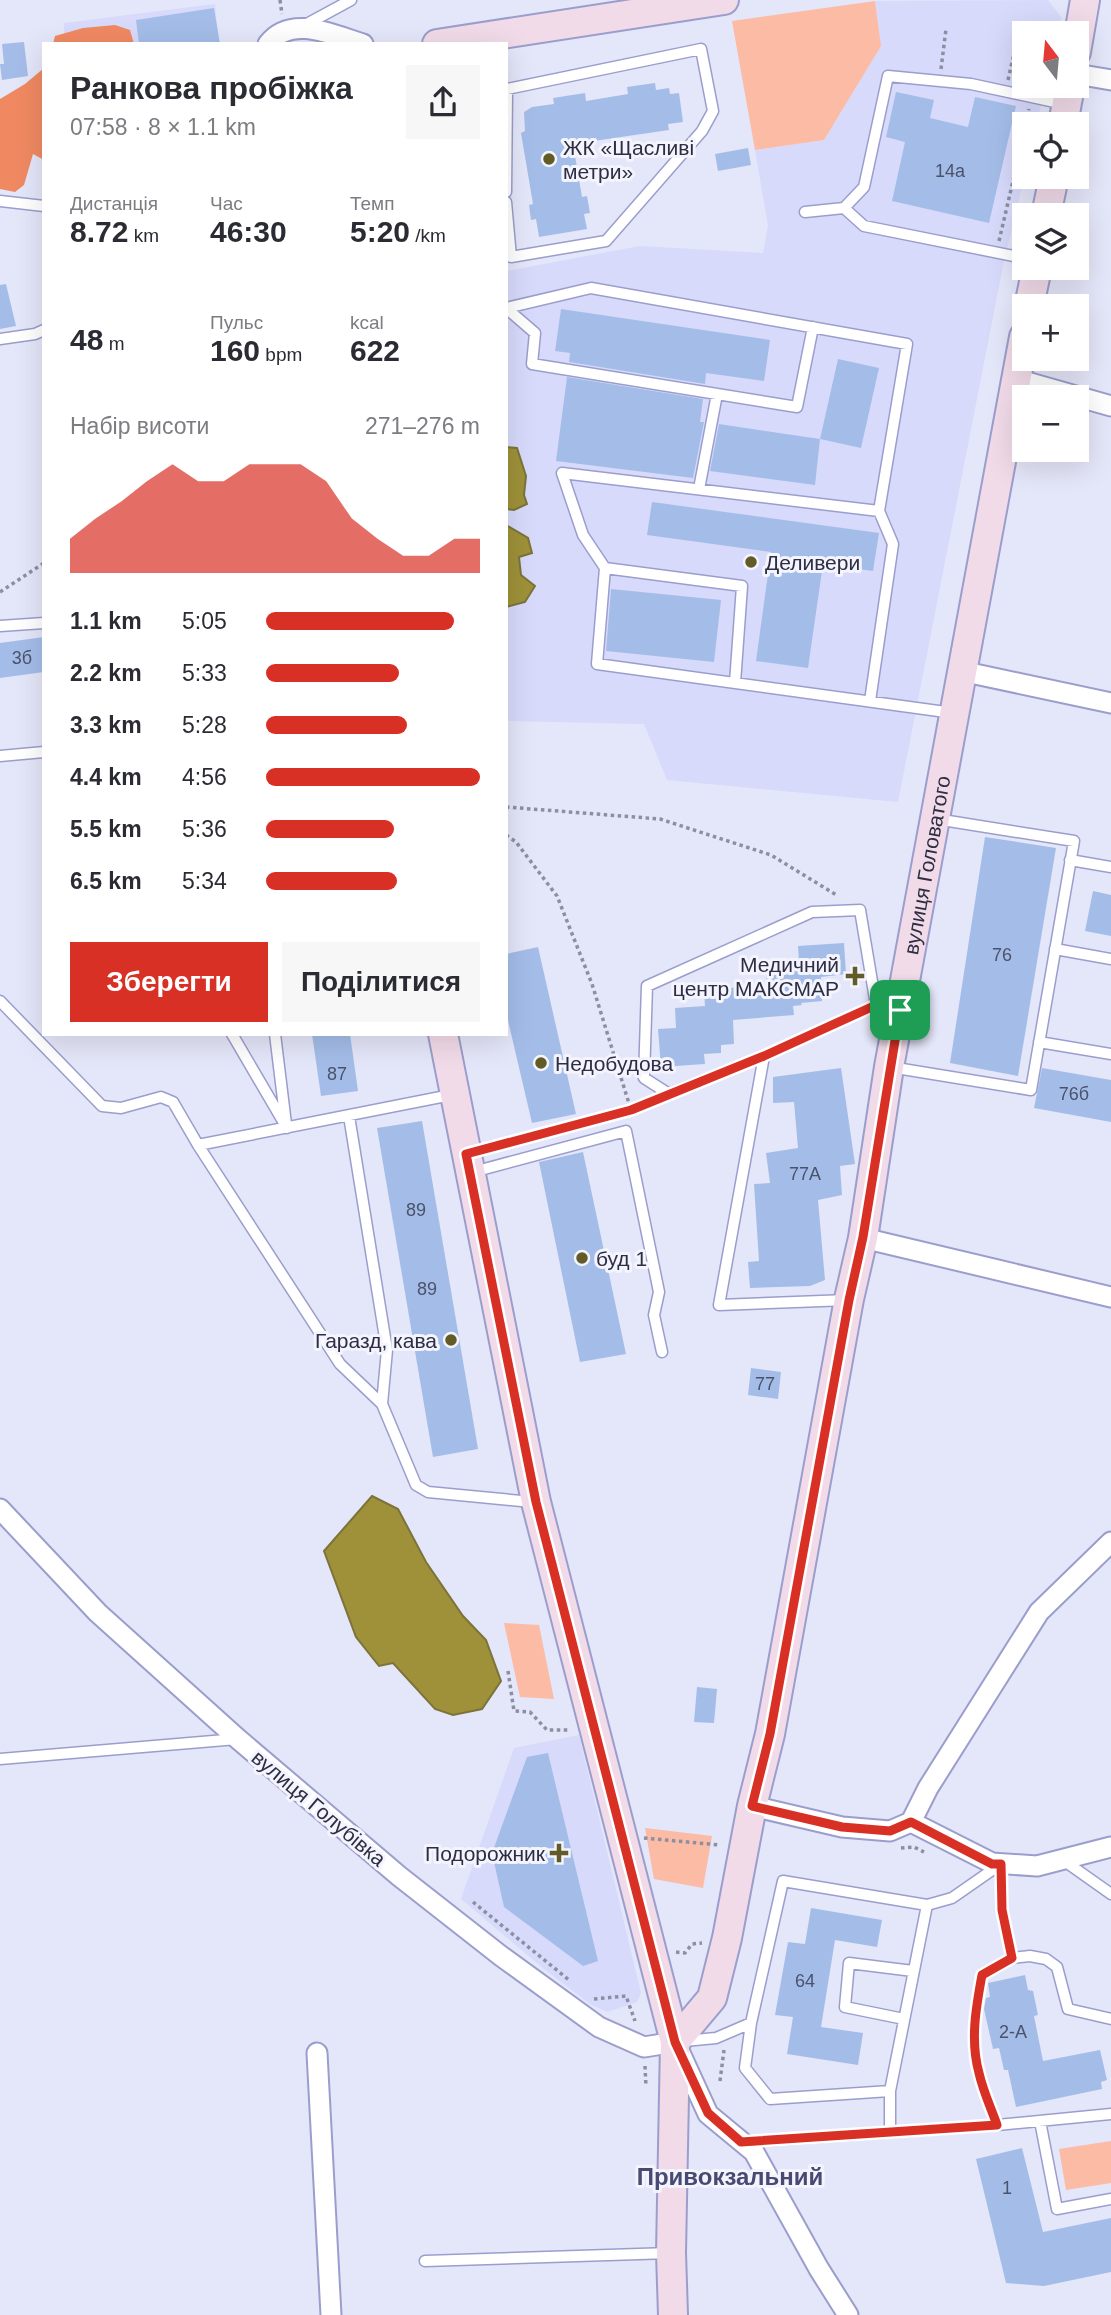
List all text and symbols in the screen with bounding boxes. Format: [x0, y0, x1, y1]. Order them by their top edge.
north arrow [1012, 21, 1088, 98]
map controls [1012, 21, 1089, 462]
button: share [406, 65, 480, 139]
text: Ранкова пробіжка [70, 70, 353, 106]
button: locate [1012, 112, 1089, 189]
text: 07:58 · 8 × 1.1 km [70, 114, 256, 140]
place label: ЖК «Щасливі метри» [563, 136, 694, 183]
marker: ЖК «Щасливі метри» [541, 151, 557, 167]
house number: 14а [935, 161, 966, 181]
text: Дистанція [70, 193, 158, 214]
text: Час [210, 193, 243, 214]
text: Темп [350, 193, 394, 214]
button: layers [1012, 203, 1089, 280]
text: 8.72 [70, 215, 128, 248]
text: 46:30 [210, 215, 287, 248]
text: 5:20 [350, 215, 410, 248]
text: km [128, 225, 159, 246]
text: /km [410, 225, 446, 246]
button: + [1012, 294, 1089, 371]
text: Пульс [210, 312, 263, 333]
text: kcal [350, 312, 384, 333]
text: 48 [70, 323, 103, 356]
text: m [103, 333, 124, 354]
text: 160 [210, 334, 260, 367]
text: 622 [350, 334, 400, 367]
text: bpm [260, 344, 302, 365]
button: − [1012, 385, 1089, 462]
text: Набір висоти [70, 413, 209, 439]
text: 271–276 m [365, 413, 480, 439]
place label: Деливери [765, 551, 860, 574]
marker: Деливери [743, 554, 759, 570]
text: 1.1 km [70, 608, 142, 634]
text: 5:05 [182, 608, 227, 634]
house number: 3б [12, 648, 32, 668]
text: 2.2 km [70, 660, 142, 686]
text: 5:33 [182, 660, 227, 686]
text: 3.3 km [70, 712, 142, 738]
text: 5:28 [182, 712, 227, 738]
text: 4.4 km [70, 764, 142, 790]
text: 4:56 [182, 764, 227, 790]
street label: вулиця Головатого [899, 774, 954, 956]
text: 5.5 km [70, 816, 142, 842]
text: 5:36 [182, 816, 227, 842]
text: 6.5 km [70, 868, 142, 894]
text: 5:34 [182, 868, 227, 894]
button: Зберегти [70, 942, 268, 1022]
button: Поділитися [282, 942, 480, 1022]
house number: 76 [992, 945, 1012, 965]
place label: Медичний центр МАКСМАР [673, 953, 839, 1000]
marker: Медичний центр МАКСМАР [845, 966, 865, 986]
pin [870, 980, 930, 1040]
icon: arrive [881, 991, 919, 1029]
place label: Недобудова [555, 1052, 674, 1075]
marker: Недобудова [533, 1055, 549, 1071]
house number: 87 [327, 1064, 347, 1084]
house number: 76б [1059, 1084, 1089, 1104]
house number: 77А [789, 1164, 821, 1184]
house number: 89 [406, 1200, 426, 1220]
place label: буд 1 [596, 1247, 647, 1270]
marker: буд 1 [574, 1250, 590, 1266]
house number: 89 [417, 1279, 437, 1299]
place label: Гаразд, кава [315, 1329, 437, 1352]
marker: Гаразд, кава [443, 1332, 459, 1348]
house number: 77 [755, 1374, 775, 1394]
street label: вулиця Голубівка [248, 1745, 391, 1871]
place label: Подорожник [425, 1842, 546, 1865]
marker: Подорожник [551, 1845, 567, 1861]
house number: 64 [795, 1971, 815, 1991]
house number: 2-А [999, 2022, 1027, 2042]
district label: Привокзальний [637, 2163, 823, 2190]
house number: 1 [1002, 2178, 1012, 2198]

